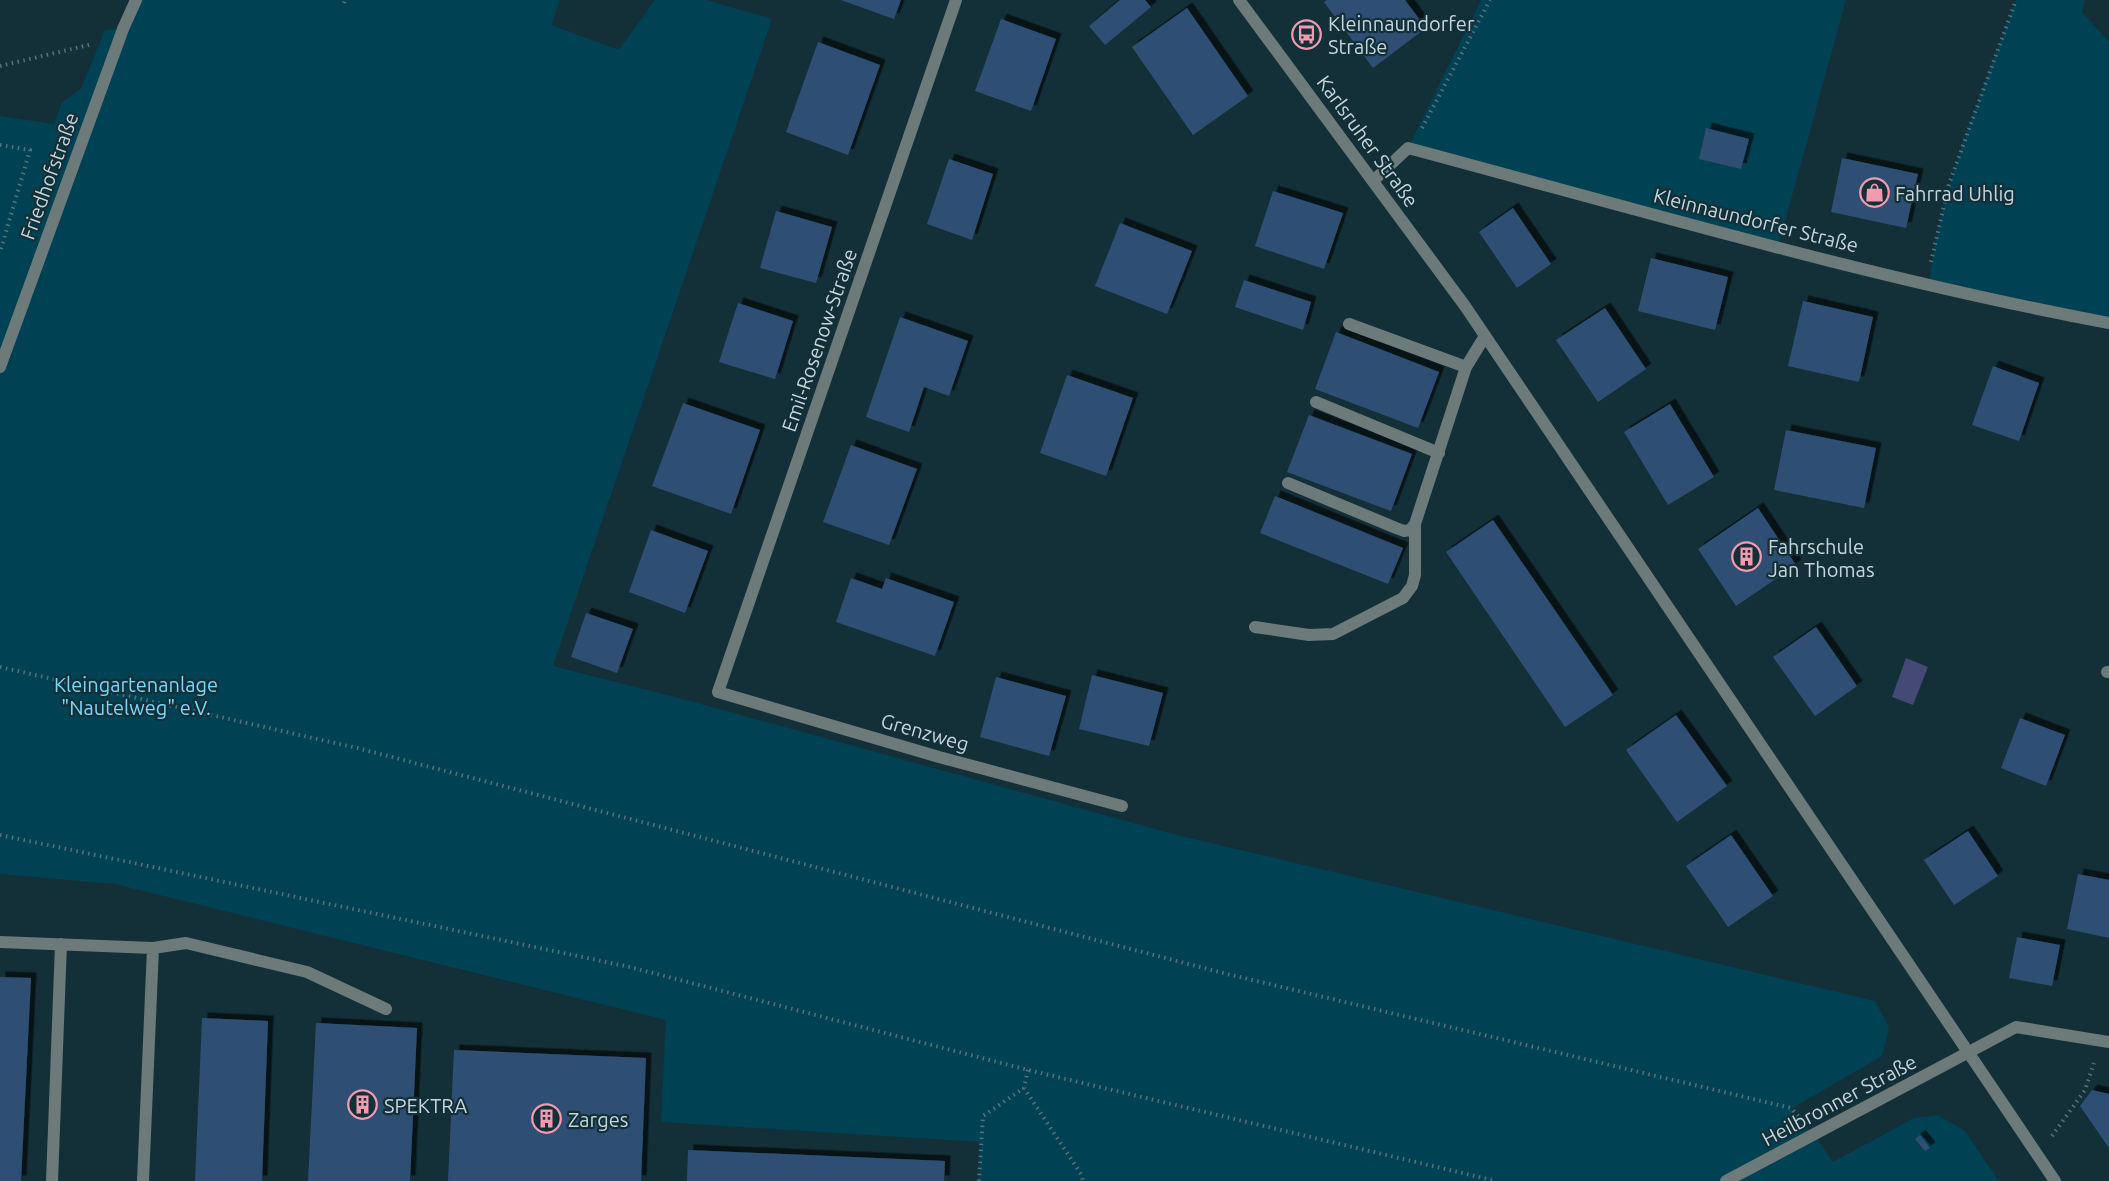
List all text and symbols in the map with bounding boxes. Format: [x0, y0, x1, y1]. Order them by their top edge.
place label: Kleinnaundorfer Straße [1328, 12, 1475, 58]
bus stop icon: Kleinnaundorfer Straße [1291, 18, 1323, 50]
street label: Karlsruher Straße [1313, 71, 1423, 211]
street label: Friedhofstraße [15, 109, 83, 243]
shop icon: Fahrrad Uhlig [1858, 177, 1890, 209]
place label: Fahrrad Uhlig [1895, 182, 2015, 205]
street label: Kleinnaundorfer Straße [1651, 183, 1861, 257]
street label: Emil-Rosenow-Straße [777, 246, 861, 434]
place label: Fahrschule Jan Thomas [1768, 535, 1875, 581]
building icon: Fahrschule Jan Thomas [1731, 541, 1763, 573]
park label: Kleingartenanlage "Nautelweg" e.V. [54, 673, 218, 719]
street label: Grenzweg [878, 708, 972, 756]
street label: Heilbronner Straße [1758, 1050, 1920, 1150]
building icon: SPEKTRA [347, 1089, 379, 1121]
place label: SPEKTRA [384, 1094, 467, 1117]
building icon: Zarges [531, 1103, 563, 1135]
place label: Zarges [568, 1108, 628, 1131]

